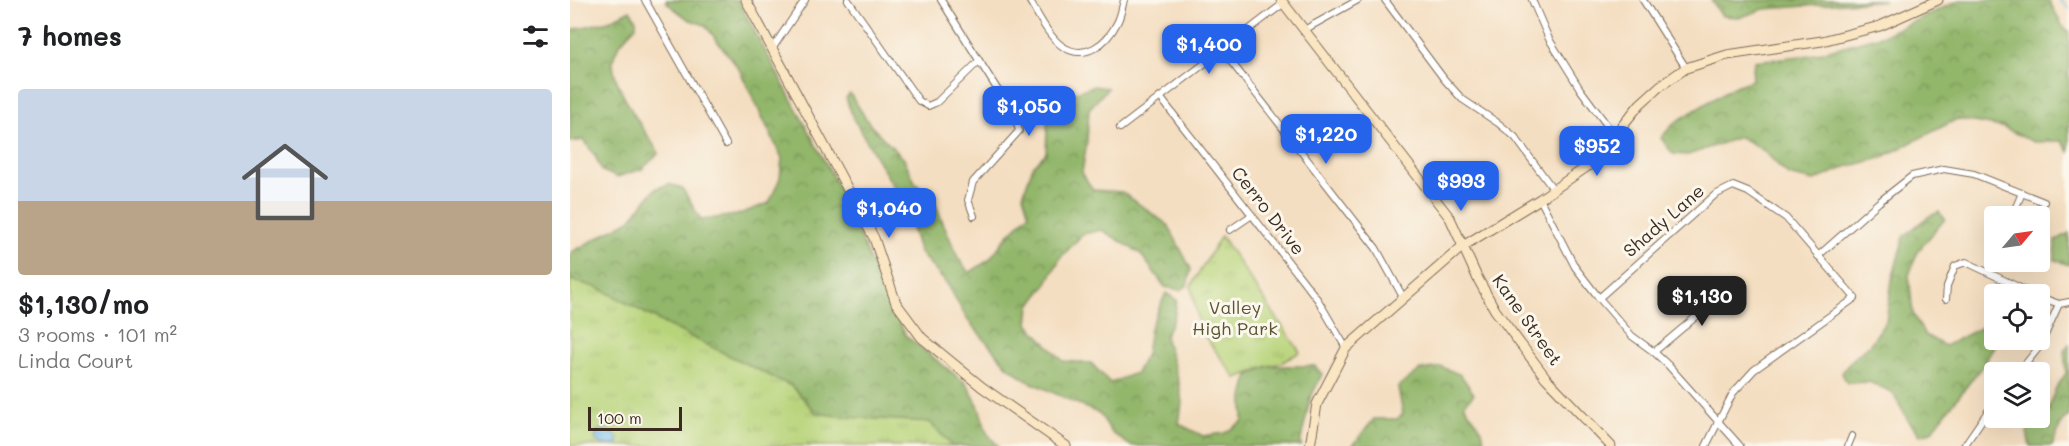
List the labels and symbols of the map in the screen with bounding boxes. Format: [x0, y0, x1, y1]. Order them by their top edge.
pin: $1,400 [1160, 24, 1258, 75]
pin: $1,050 [980, 86, 1078, 137]
pin: $1,220 [1277, 114, 1375, 165]
pin: $952 [1561, 126, 1633, 177]
street label: Cerro Drive [1227, 161, 1311, 260]
pin: $993 [1425, 161, 1497, 212]
street label: Shady Lane [1618, 178, 1709, 262]
pin: $1,040 [840, 188, 938, 239]
north arrow [1984, 206, 2050, 272]
street label: Kane Street [1488, 269, 1568, 370]
pin: $1,130 [1653, 276, 1751, 327]
park label: Valley High Park [1192, 295, 1278, 340]
scale bar [588, 404, 682, 432]

